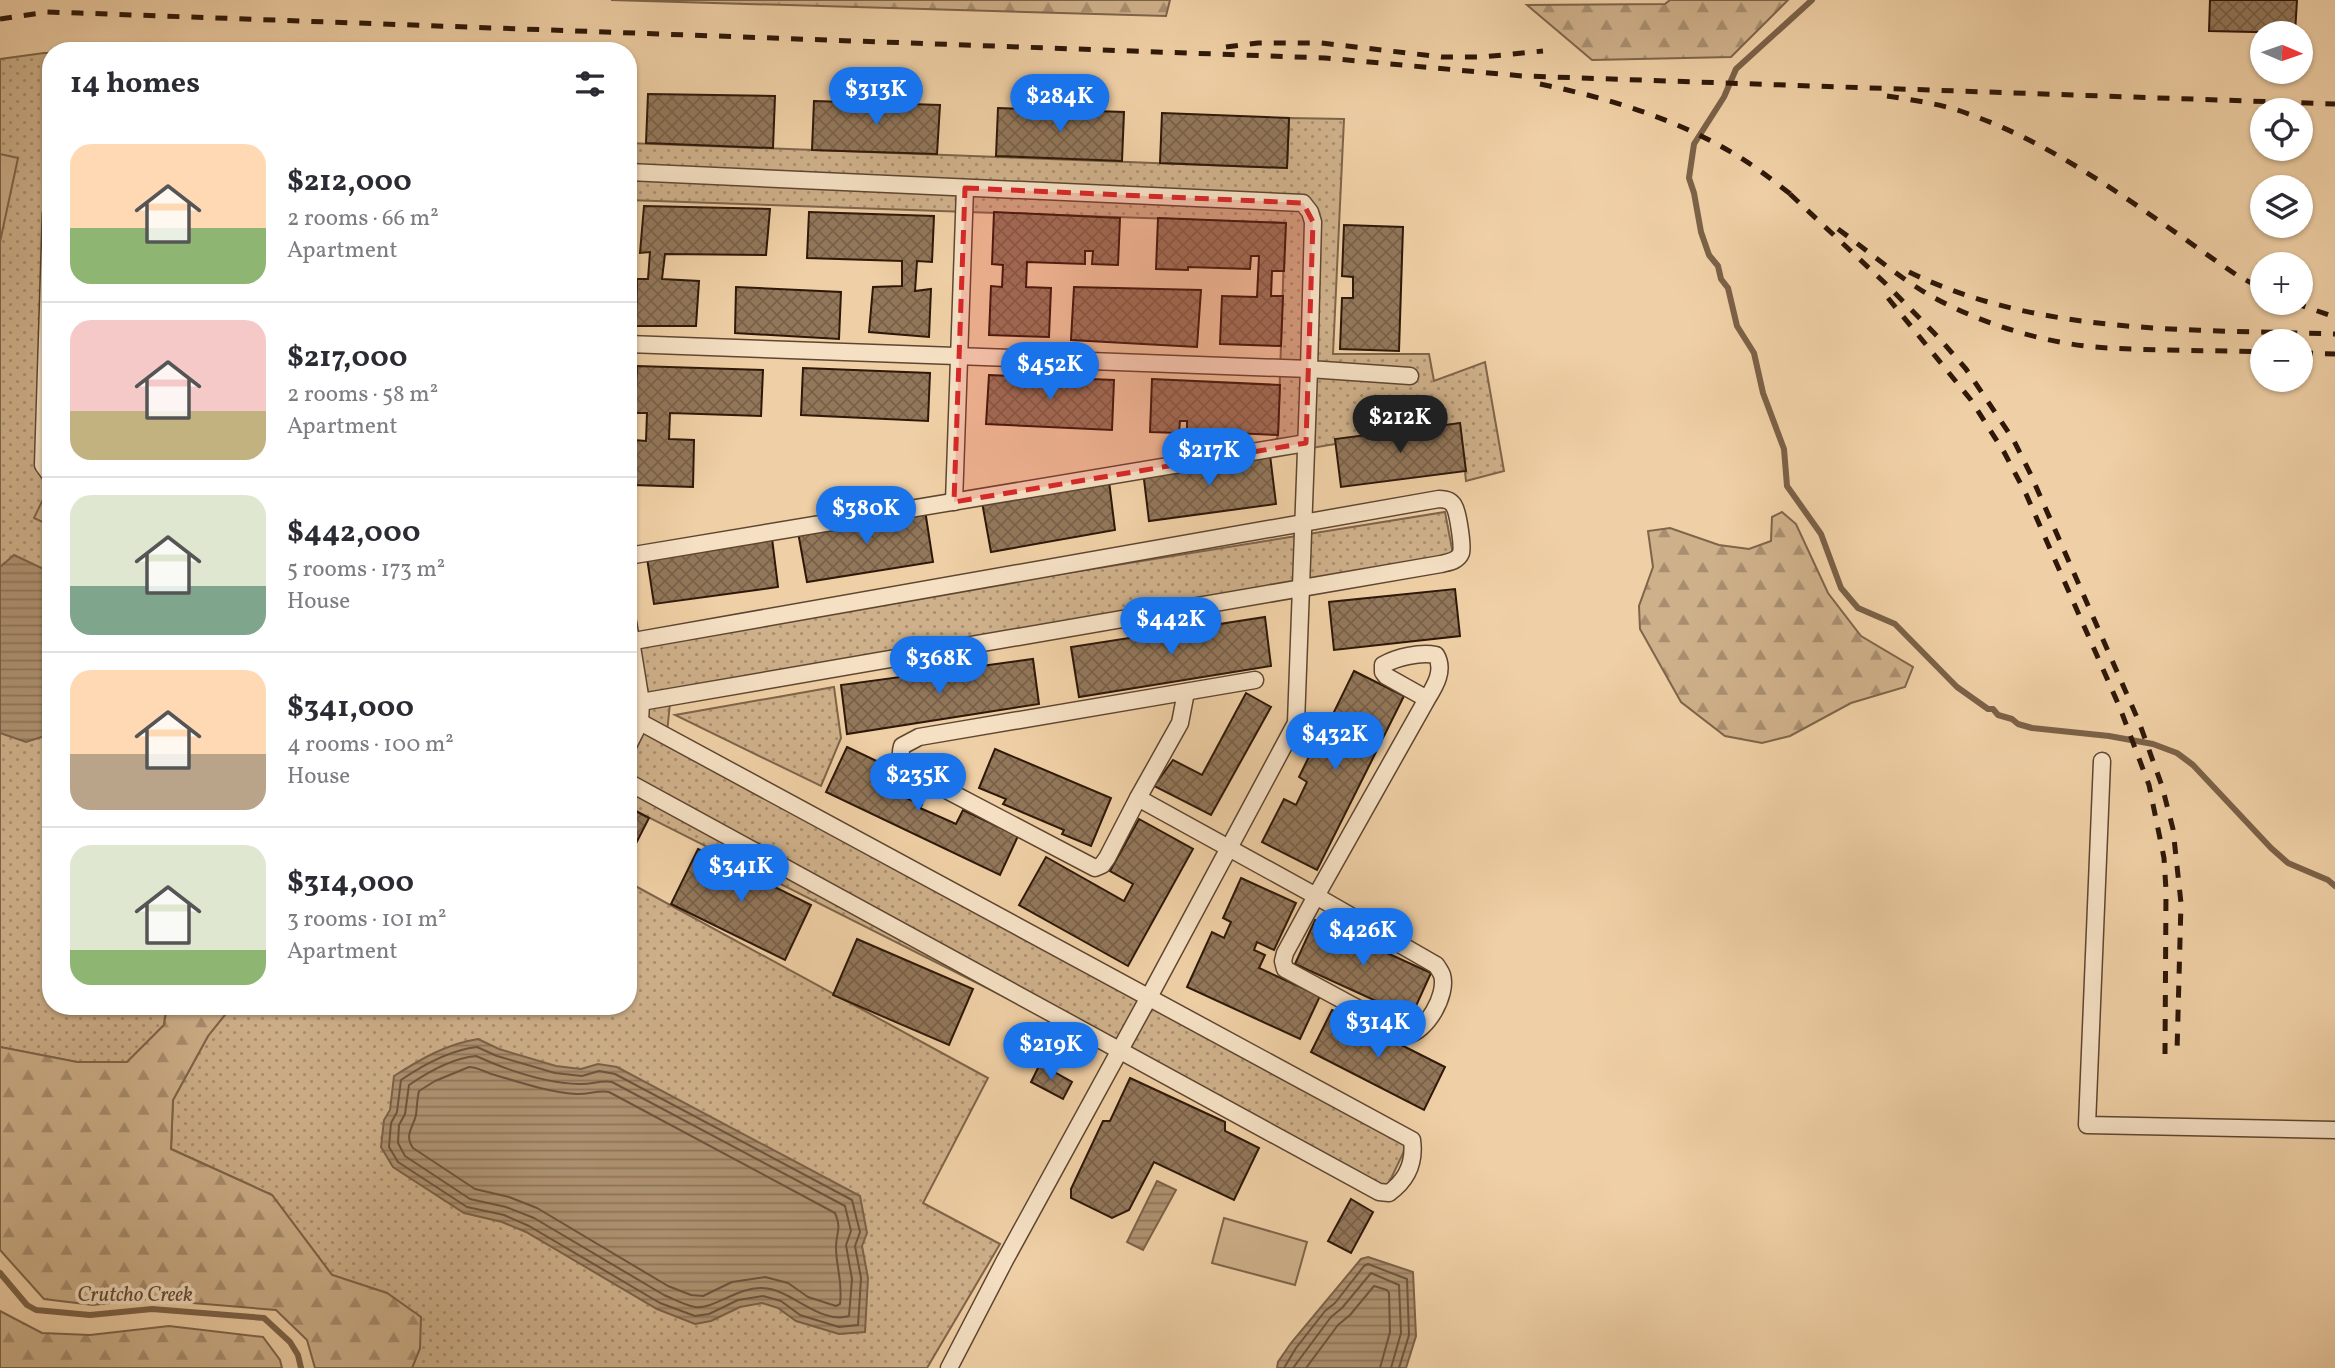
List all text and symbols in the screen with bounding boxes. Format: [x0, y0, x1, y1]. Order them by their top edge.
north arrow [2250, 21, 2314, 84]
map controls [2250, 21, 2313, 392]
text: 14 homes [70, 63, 200, 105]
icon: filters [571, 65, 609, 103]
pin: $313K [827, 68, 925, 127]
text: $313K [845, 74, 907, 106]
pin: $284K [1011, 74, 1109, 134]
text: $284K [1026, 81, 1094, 113]
button: locate [2250, 98, 2313, 161]
text: $212,000 [287, 161, 412, 203]
icon: home [126, 172, 210, 256]
button: layers [2250, 175, 2313, 238]
text: 2 rooms · 66 m² [287, 203, 439, 235]
text: Apartment [287, 235, 398, 267]
button: + [2250, 252, 2313, 315]
button: − [2250, 329, 2313, 392]
text: $217,000 [287, 337, 407, 379]
pin: $452K [1001, 342, 1099, 402]
icon: home [126, 348, 210, 432]
text: $452K [1017, 349, 1083, 381]
text: 2 rooms · 58 m² [287, 379, 438, 411]
pin: $212K [1351, 396, 1449, 455]
text: $212K [1369, 402, 1431, 434]
text: Apartment [287, 411, 398, 443]
pin: $217K [1160, 428, 1258, 488]
text: $217K [1178, 435, 1240, 467]
pin: $380K [817, 486, 915, 546]
text: $380K [832, 493, 900, 525]
text: $442,000 [287, 512, 420, 554]
icon: home [126, 523, 210, 607]
text: 5 rooms · 173 m² [287, 554, 445, 586]
text: House [287, 586, 350, 618]
pin: $442K [1122, 598, 1220, 657]
text: $442K [1136, 604, 1206, 636]
pin: $368K [890, 636, 988, 696]
text: $368K [906, 643, 972, 675]
text: $341,000 [287, 687, 414, 729]
icon: home [126, 698, 210, 782]
pin: $432K [1286, 712, 1384, 772]
text: $432K [1302, 719, 1368, 751]
text: 4 rooms · 100 m² [287, 729, 454, 761]
pin: $235K [869, 754, 967, 813]
text: $235K [886, 760, 950, 792]
text: House [287, 761, 350, 793]
pin: $341K [692, 844, 790, 904]
text: $341K [709, 851, 773, 883]
text: $314,000 [287, 862, 414, 904]
icon: home [126, 873, 210, 957]
text: 3 rooms · 101 m² [287, 904, 447, 936]
pin: $426K [1314, 908, 1412, 968]
text: $426K [1329, 915, 1397, 947]
text: Apartment [287, 936, 398, 968]
pin: $314K [1329, 1000, 1427, 1060]
text: $314K [1346, 1007, 1410, 1039]
pin: $219K [1002, 1023, 1100, 1082]
text: $219K [1019, 1029, 1083, 1061]
water label: Crutcho Creek [77, 1281, 193, 1310]

